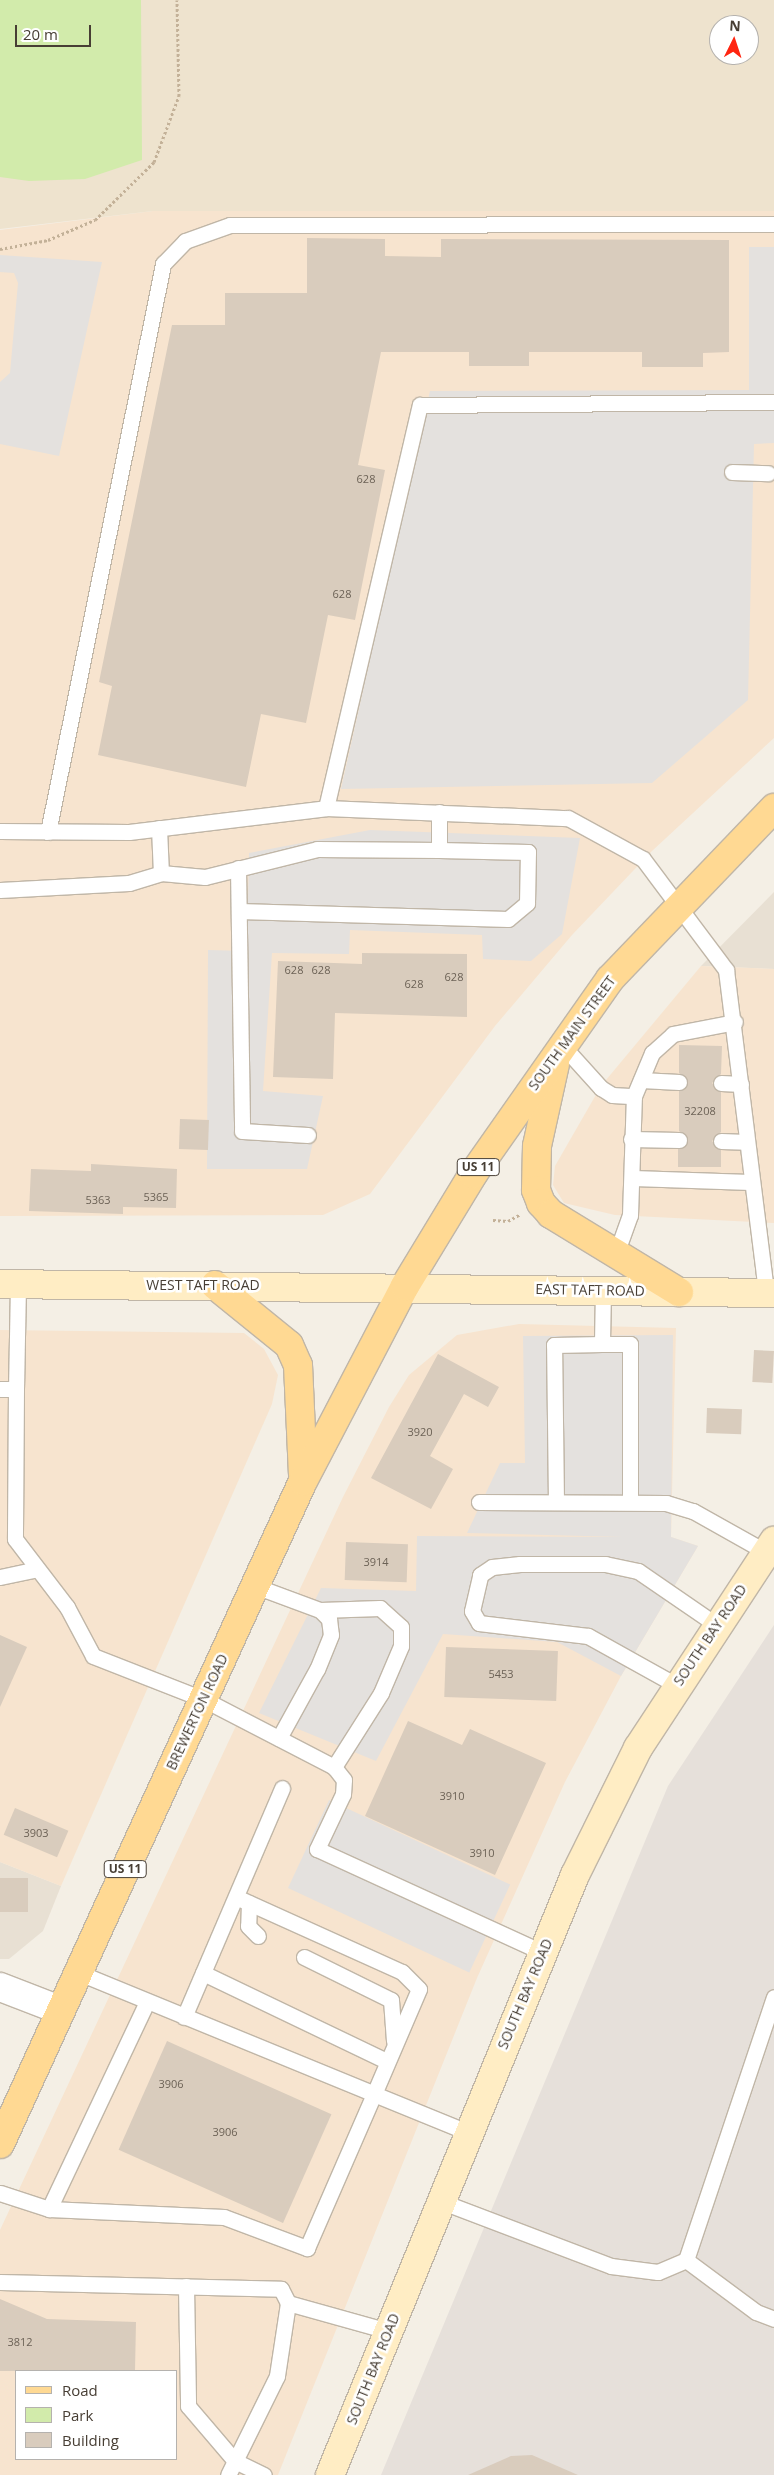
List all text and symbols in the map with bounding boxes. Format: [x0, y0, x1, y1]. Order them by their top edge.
scale bar [18, 15, 94, 47]
north arrow [709, 15, 759, 65]
text: N [729, 16, 741, 35]
text: 20 m [23, 24, 58, 44]
house number: 628 [357, 472, 375, 486]
house number: 628 [333, 587, 351, 601]
house number: 628 [285, 963, 303, 977]
house number: 628 [312, 963, 330, 977]
house number: 628 [445, 970, 463, 984]
street label: SOUTH MAIN STREET [525, 973, 619, 1093]
house number: 628 [405, 977, 423, 991]
house number: 32208 [684, 1104, 716, 1118]
road number: US 11 [456, 1158, 500, 1176]
house number: 5365 [143, 1190, 169, 1204]
house number: 5363 [85, 1193, 111, 1207]
street label: WEST TAFT ROAD [146, 1277, 260, 1293]
street label: EAST TAFT ROAD [535, 1281, 645, 1299]
house number: 3920 [407, 1425, 433, 1439]
house number: 3914 [363, 1555, 389, 1569]
street label: SOUTH BAY ROAD [670, 1581, 750, 1689]
street label: BREWERTON ROAD [163, 1651, 231, 1773]
house number: 5453 [488, 1667, 514, 1681]
house number: 3910 [439, 1789, 465, 1803]
house number: 3903 [23, 1826, 49, 1840]
house number: 3910 [469, 1846, 495, 1860]
road number: US 11 [102, 1860, 148, 1878]
street label: SOUTH BAY ROAD [494, 1936, 556, 2052]
house number: 3906 [158, 2077, 184, 2091]
house number: 3906 [212, 2125, 238, 2139]
street label: SOUTH BAY ROAD [343, 2311, 403, 2427]
house number: 3812 [7, 2335, 33, 2349]
legend [15, 2370, 178, 2460]
text: Road [62, 2380, 98, 2400]
text: Park [62, 2405, 93, 2425]
text: Building [62, 2430, 119, 2450]

